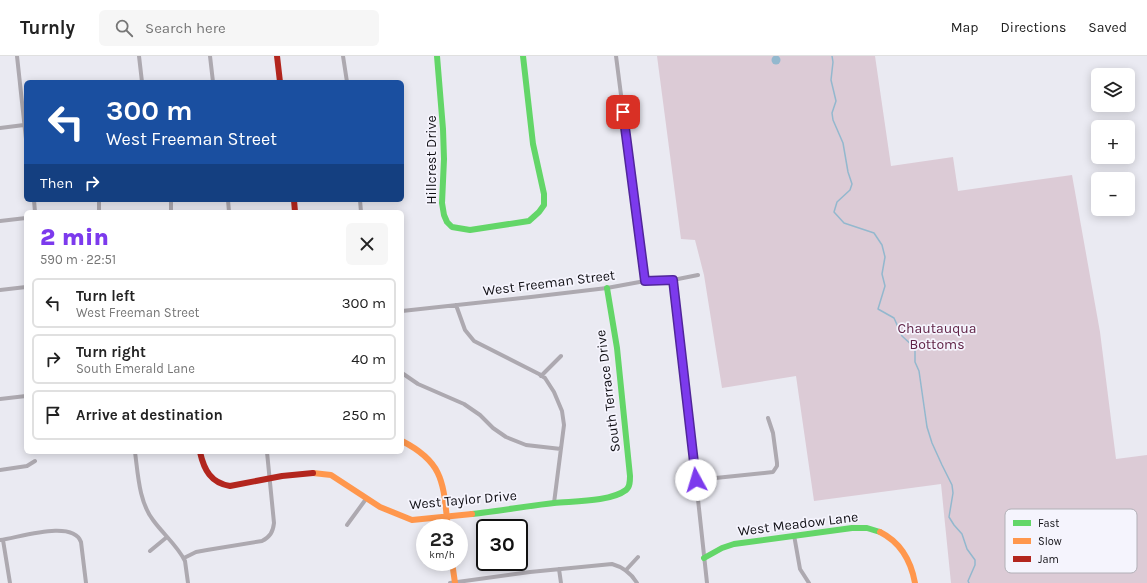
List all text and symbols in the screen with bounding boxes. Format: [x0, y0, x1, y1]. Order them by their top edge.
search box [99, 10, 379, 46]
text: Turnly [20, 17, 75, 39]
icon: search [113, 17, 135, 39]
text: Search here [145, 19, 226, 37]
text: Map [951, 19, 979, 36]
text: Directions [1001, 19, 1066, 36]
text: Saved [1088, 19, 1127, 36]
map controls [1091, 68, 1135, 216]
button: layers [1091, 68, 1135, 112]
text: 300 m [106, 94, 193, 127]
pin [606, 95, 640, 129]
icon: left [40, 96, 92, 148]
icon: arrive [612, 101, 634, 123]
street label: Hillcrest Drive [423, 115, 440, 205]
button: + [1091, 120, 1135, 164]
text: West Freeman Street [106, 128, 277, 150]
icon: right [81, 172, 103, 194]
button: − [1091, 172, 1135, 216]
text: Then [40, 174, 73, 192]
text: 2 min [40, 223, 109, 251]
button: close [346, 223, 388, 265]
text: 590 m · 22:51 [40, 252, 116, 267]
street label: West Freeman Street [482, 266, 616, 300]
text: Turn left [76, 287, 135, 305]
icon: left [42, 292, 64, 314]
text: 300 m [342, 294, 386, 312]
text: West Freeman Street [76, 305, 200, 320]
park label: Chautauqua Bottoms [897, 320, 977, 353]
street label: South Terrace Drive [592, 329, 624, 453]
text: Turn right [76, 343, 146, 361]
icon: right [42, 348, 64, 370]
text: 40 m [351, 350, 386, 368]
text: South Emerald Lane [76, 361, 195, 376]
icon: arrive [42, 404, 64, 426]
text: Arrive at destination [76, 406, 223, 424]
text: 250 m [342, 406, 386, 424]
position arrow [675, 459, 717, 501]
street label: West Taylor Drive [409, 487, 517, 513]
street label: West Meadow Lane [737, 508, 859, 540]
legend [1005, 509, 1137, 573]
text: Fast [1038, 517, 1059, 530]
speed limit sign: 30 [476, 519, 528, 571]
text: 23 [430, 528, 454, 551]
text: Slow [1038, 535, 1062, 548]
text: km/h [429, 549, 455, 561]
text: Jam [1038, 553, 1059, 566]

